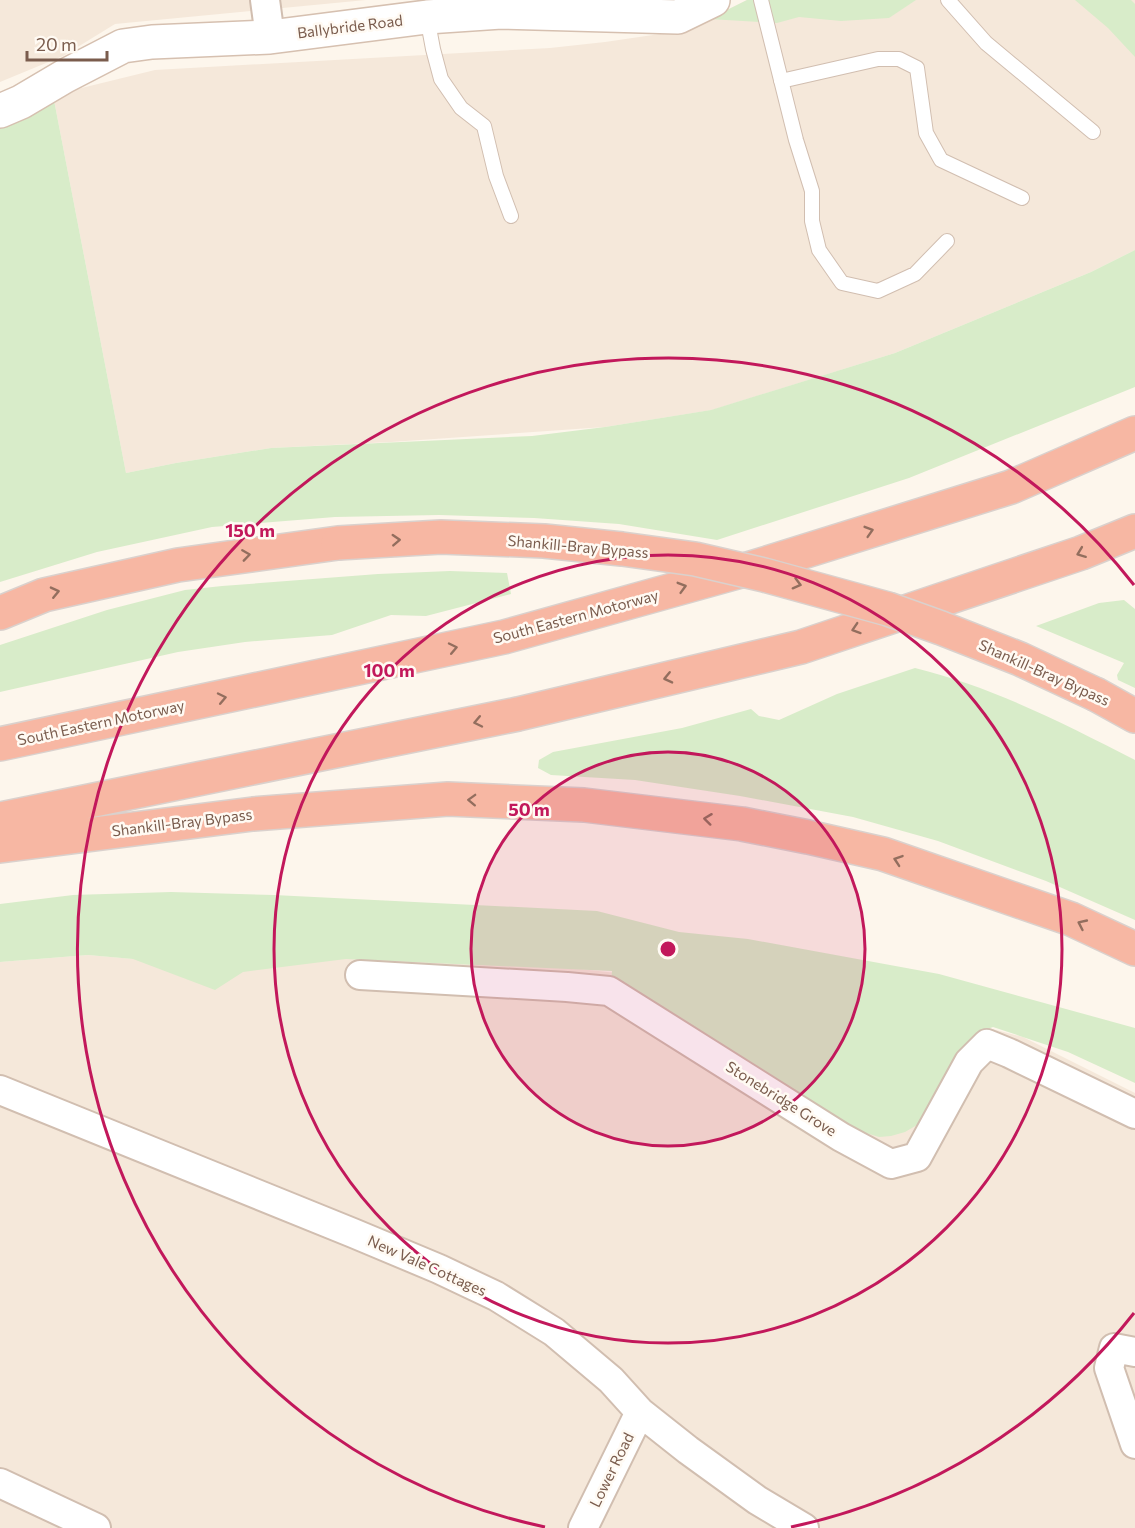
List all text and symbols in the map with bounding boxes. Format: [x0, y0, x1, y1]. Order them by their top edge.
street label: Ballybride Road [296, 11, 404, 41]
scale bar [27, 24, 106, 62]
text: 20 m [36, 33, 77, 55]
text: 150 m [225, 519, 275, 541]
one-way arrow [863, 526, 874, 538]
street label: Shankill-Bray Bypass [507, 531, 649, 561]
one-way arrow [392, 533, 401, 546]
one-way arrow [1076, 546, 1087, 558]
one-way arrow [241, 550, 251, 562]
one-way arrow [791, 577, 802, 589]
one-way arrow [677, 582, 687, 595]
street label: South Eastern Motorway [491, 585, 660, 647]
one-way arrow [50, 587, 60, 600]
one-way arrow [851, 621, 862, 634]
street label: Shankill-Bray Bypass [976, 635, 1113, 709]
one-way arrow [448, 642, 458, 655]
text: 100 m [363, 659, 415, 681]
one-way arrow [663, 671, 673, 684]
one-way arrow [216, 692, 226, 705]
street label: South Eastern Motorway [16, 695, 186, 749]
one-way arrow [473, 715, 483, 728]
one-way arrow [467, 794, 476, 806]
text: 50 m [508, 798, 550, 820]
street label: Shankill-Bray Bypass [111, 804, 253, 840]
one-way arrow [703, 814, 712, 826]
one-way arrow [893, 854, 904, 867]
one-way arrow [1078, 920, 1089, 932]
centre of rings [658, 939, 678, 959]
street label: Stonebridge Grove [723, 1057, 840, 1139]
street label: New Vale Cottages [365, 1231, 490, 1299]
street label: Lower Road [585, 1429, 637, 1510]

